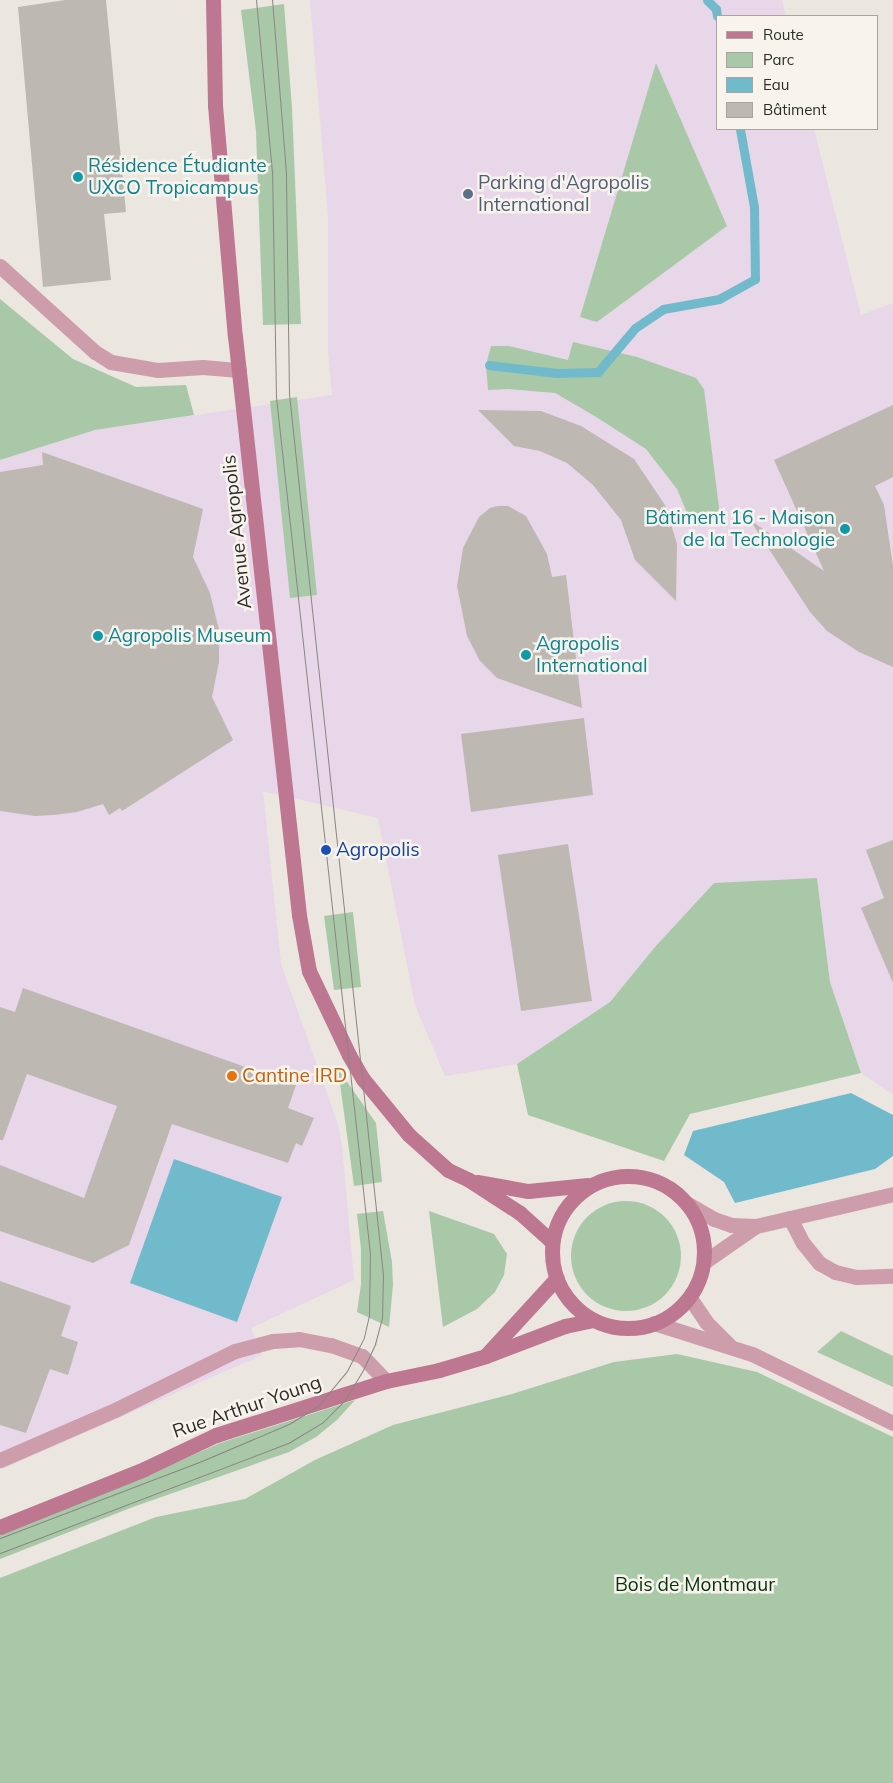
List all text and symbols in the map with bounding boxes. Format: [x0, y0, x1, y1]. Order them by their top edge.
legend [716, 15, 878, 130]
text: Route [763, 25, 804, 44]
text: Parc [763, 50, 794, 69]
text: Eau [763, 75, 789, 94]
text: Bâtiment [763, 100, 826, 119]
place label: Résidence Étudiante UXCO Tropicampus [88, 155, 267, 199]
marker: Résidence Étudiante UXCO Tropicampus [72, 171, 84, 183]
place label: Parking d'Agropolis International [478, 172, 649, 216]
marker: Parking d'Agropolis International [462, 188, 474, 200]
street label: Avenue Agropolis [218, 454, 256, 610]
place label: Bâtiment 16 - Maison de la Technologie [645, 507, 835, 551]
marker: Bâtiment 16 - Maison de la Technologie [839, 523, 851, 535]
place label: Agropolis Museum [108, 625, 271, 647]
marker: Agropolis Museum [92, 630, 104, 642]
place label: Agropolis International [536, 633, 647, 677]
marker: Agropolis International [520, 649, 532, 661]
place label: Agropolis [336, 839, 420, 861]
marker: Agropolis [320, 844, 332, 856]
place label: Cantine IRD [242, 1065, 347, 1087]
marker: Cantine IRD [226, 1070, 238, 1082]
street label: Rue Arthur Young [170, 1371, 324, 1443]
park label: Bois de Montmaur [615, 1574, 775, 1596]

